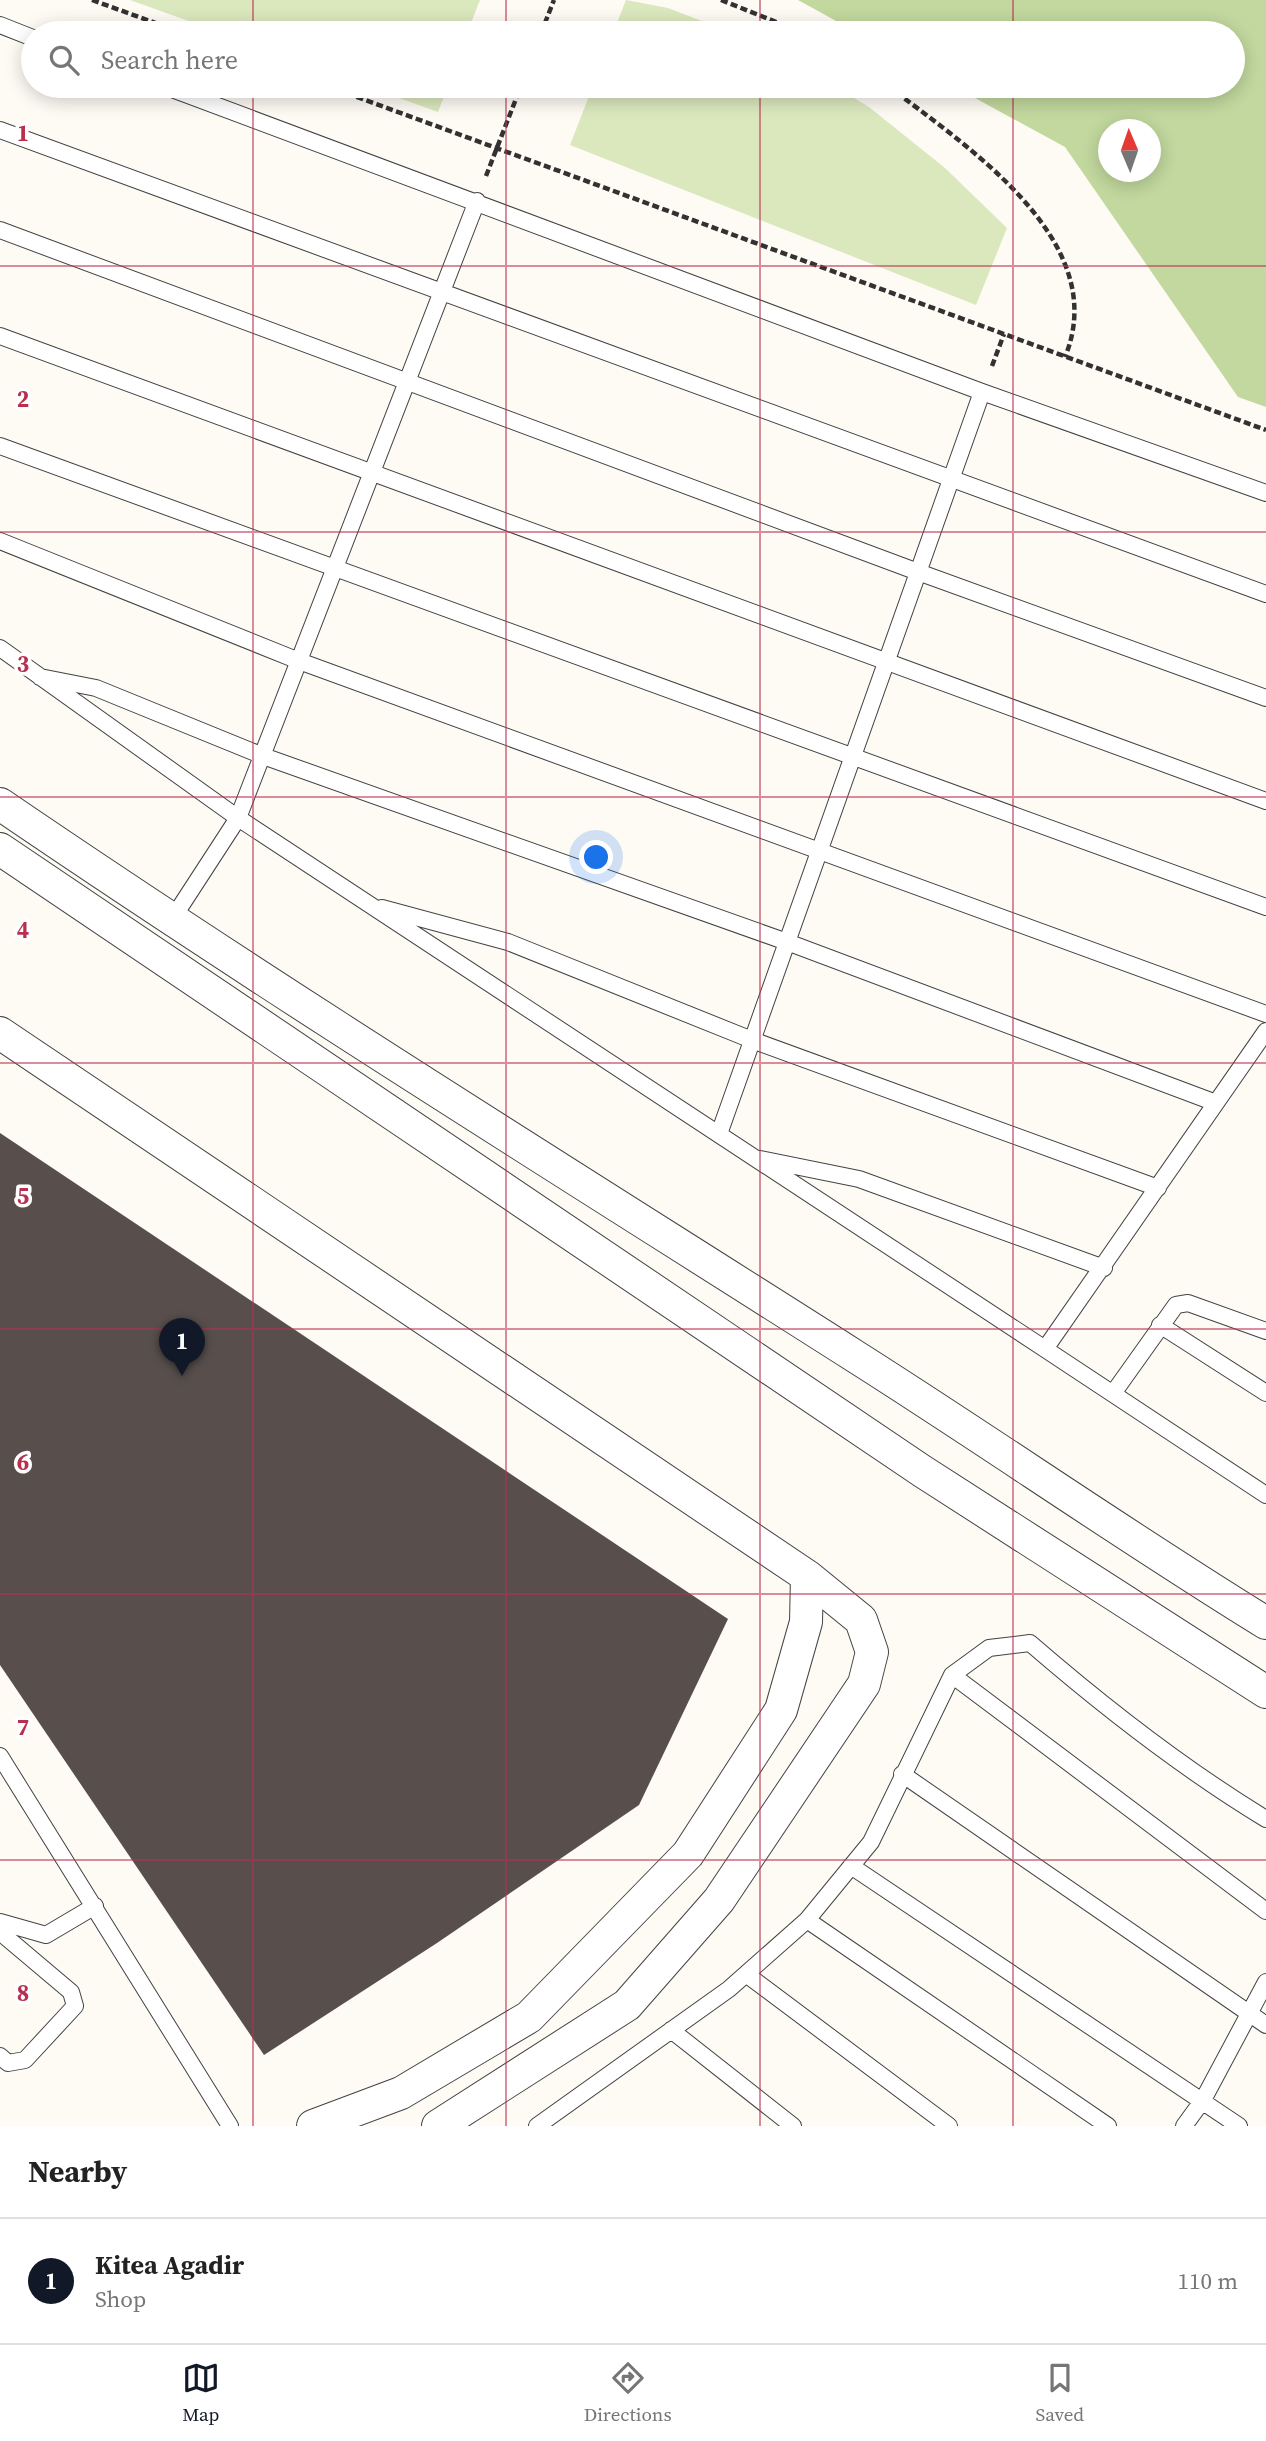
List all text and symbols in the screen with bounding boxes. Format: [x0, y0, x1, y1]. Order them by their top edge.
search box [21, 21, 1245, 98]
icon: search [45, 41, 83, 79]
text: Search here [101, 42, 238, 78]
text: 1 [17, 117, 29, 149]
north arrow [1098, 119, 1161, 182]
text: 2 [17, 383, 29, 415]
text: 3 [17, 648, 29, 680]
your location [579, 840, 613, 874]
text: 4 [17, 914, 29, 946]
text: 5 [17, 1180, 29, 1212]
pin: 1 [159, 1318, 205, 1376]
text: 6 [17, 1446, 29, 1478]
text: 7 [17, 1711, 29, 1743]
text: 8 [17, 1977, 29, 2009]
text: Nearby [28, 2151, 127, 2192]
text: Kitea Agadir [95, 2247, 244, 2283]
text: 1 [45, 2265, 57, 2297]
text: 110 m [1177, 2265, 1238, 2297]
text: Shop [95, 2283, 146, 2315]
tab: Map [182, 2359, 220, 2427]
tab: Directions [584, 2359, 672, 2427]
tab: Saved [1035, 2359, 1084, 2427]

